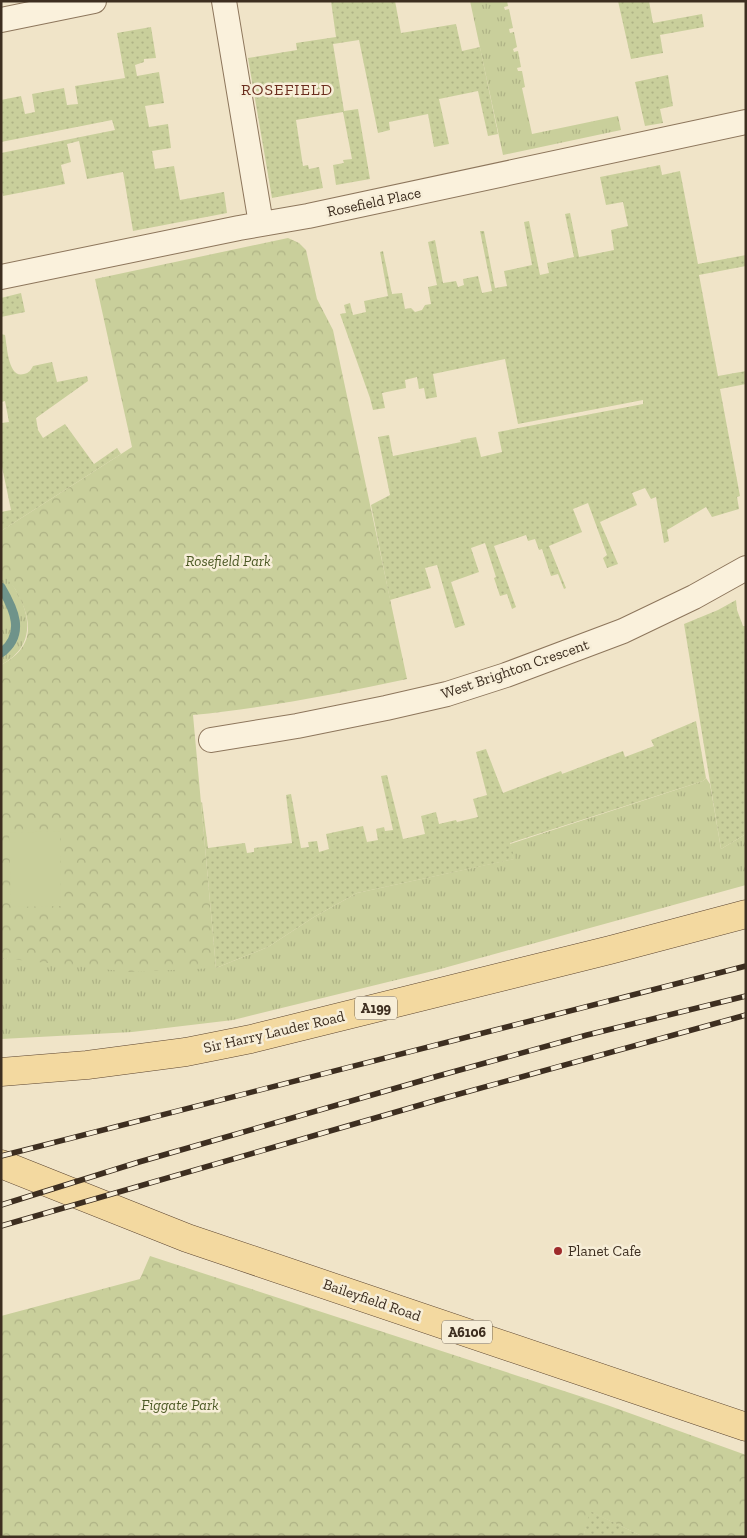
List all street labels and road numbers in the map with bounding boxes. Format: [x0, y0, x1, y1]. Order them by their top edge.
street label: Rosefield Place [325, 183, 423, 221]
street label: West Brighton Crescent [439, 635, 592, 703]
road number: A199 [355, 996, 397, 1020]
street label: Sir Harry Lauder Road [202, 1007, 347, 1057]
street label: Baileyfield Road [321, 1275, 424, 1325]
road number: A6106 [442, 1320, 492, 1344]

